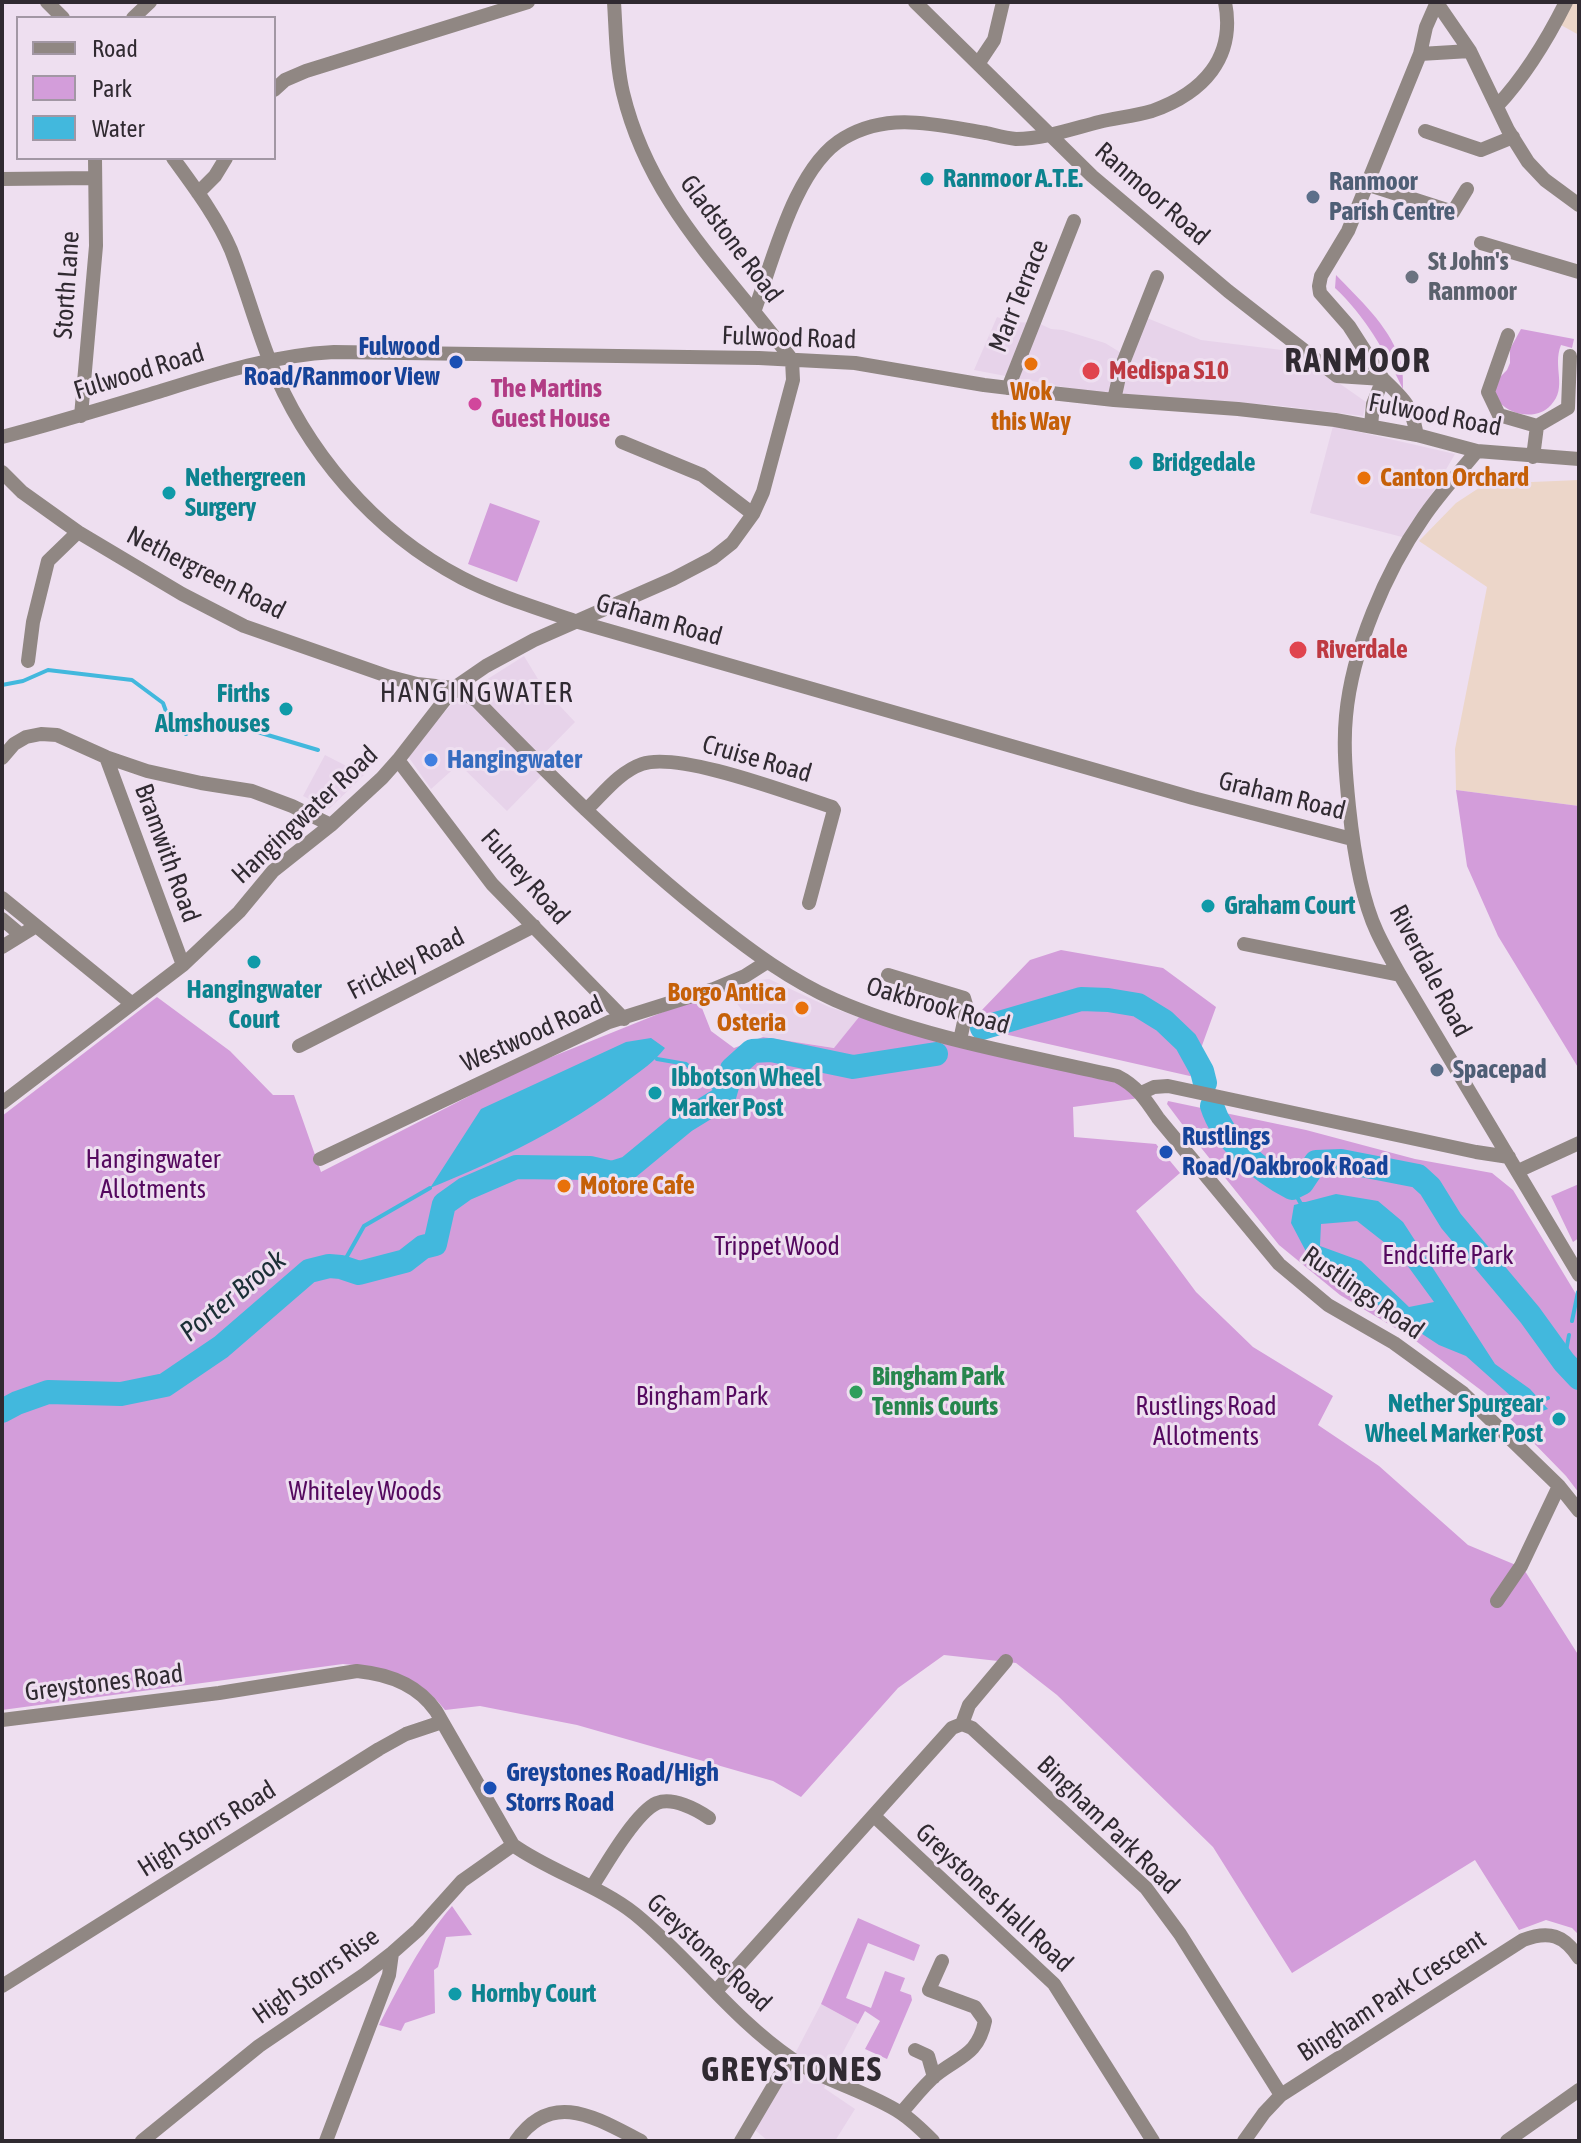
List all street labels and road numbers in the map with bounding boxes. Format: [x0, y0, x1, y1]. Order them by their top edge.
street label: Ranmoor Road [1088, 136, 1216, 252]
street label: Gladstone Road [673, 169, 789, 309]
street label: Storth Lane [48, 230, 86, 340]
street label: Marr Terrace [982, 235, 1056, 357]
street label: Fulwood Road [721, 320, 857, 356]
street label: Fulwood Road [70, 337, 208, 407]
street label: Fulwood Road [1366, 387, 1504, 443]
street label: Nethergreen Road [121, 520, 291, 626]
street label: Graham Road [592, 587, 726, 653]
street label: Cruise Road [699, 729, 815, 789]
street label: Hangingwater Road [226, 739, 384, 891]
street label: Graham Road [1215, 765, 1349, 827]
street label: Bramwith Road [128, 779, 206, 927]
street label: Fulney Road [474, 823, 576, 931]
street label: Riverdale Road [1382, 900, 1478, 1042]
street label: Frickley Road [342, 921, 470, 1007]
street label: Oakbrook Road [863, 971, 1013, 1041]
street label: Westwood Road [456, 989, 608, 1079]
street label: Rustlings Road [1296, 1240, 1430, 1346]
street label: Greystones Road [23, 1658, 185, 1708]
street label: Bingham Park Road [1030, 1749, 1186, 1901]
street label: High Storrs Road [132, 1774, 282, 1884]
street label: Greystones Hall Road [909, 1817, 1079, 1979]
street label: Greystones Road [640, 1887, 778, 2019]
street label: High Storrs Rise [247, 1921, 385, 2031]
street label: Bingham Park Crescent [1292, 1924, 1492, 2068]

